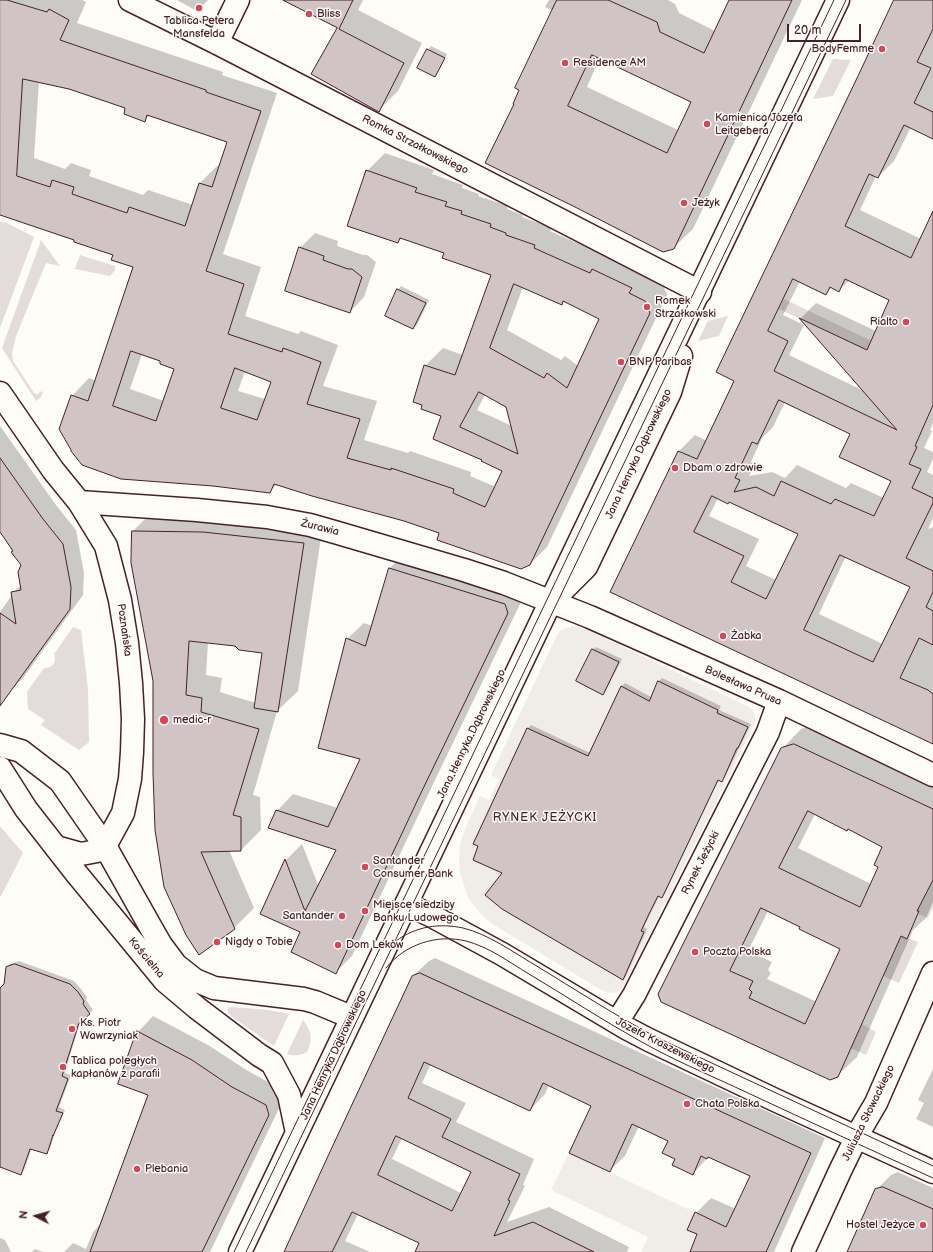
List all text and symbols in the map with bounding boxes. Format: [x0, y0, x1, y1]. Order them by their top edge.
marker: Tablica Petera Mansfelda [194, 3, 204, 13]
place label: Bliss [317, 7, 340, 21]
marker: Bliss [304, 9, 314, 19]
place label: Tablica Petera Mansfelda [164, 14, 234, 40]
scale bar [789, 16, 863, 42]
text: 20 m [794, 23, 821, 38]
place label: BodyFemme [811, 42, 874, 56]
marker: BodyFemme [877, 44, 887, 54]
place label: Residence AM [573, 56, 646, 70]
marker: Residence AM [560, 58, 570, 68]
place label: Kamienica Józefa Leitgebera [715, 111, 803, 137]
street label: Romka Strzałkowskiego [360, 112, 470, 178]
marker: Kamienica Józefa Leitgebera [702, 119, 712, 129]
place label: Jeżyk [692, 196, 720, 210]
marker: Jeżyk [679, 198, 689, 208]
place label: Romek Strzałkowski [655, 294, 716, 320]
marker: Romek Strzałkowski [642, 302, 652, 312]
place label: Rialto [870, 315, 898, 329]
marker: Rialto [901, 317, 911, 327]
place label: BNP Paribas [629, 355, 692, 369]
marker: BNP Paribas [616, 357, 626, 367]
street label: Jana Henryka Dąbrowskiego [603, 387, 675, 521]
place label: Dbam o zdrowie [683, 461, 763, 475]
marker: Dbam o zdrowie [670, 463, 680, 473]
street label: Żurawia [300, 517, 340, 539]
street label: Poznańska [114, 603, 134, 657]
place label: Żabka [731, 629, 762, 643]
marker: Żabka [718, 631, 728, 641]
street label: Bolesława Prusa [702, 663, 784, 709]
street label: Jana Henryka Dąbrowskiego [435, 667, 509, 801]
place label: medic-r [173, 713, 211, 727]
marker: medic-r [158, 714, 170, 726]
district label: RYNEK JEŻYCKI [493, 811, 597, 825]
street label: Rynek Jeżycki [679, 829, 723, 897]
place label: Santander Consumer Bank [373, 854, 453, 880]
marker: Santander Consumer Bank [360, 862, 370, 872]
place label: Miejsce siedziby Banku Ludowego [373, 898, 459, 924]
marker: Miejsce siedziby Banku Ludowego [360, 906, 370, 916]
place label: Santander [283, 909, 334, 923]
marker: Santander [337, 911, 347, 921]
street label: Kościelna [125, 935, 167, 981]
place label: Nigdy o Tobie [225, 935, 293, 949]
marker: Nigdy o Tobie [212, 937, 222, 947]
place label: Dom Leków [346, 938, 403, 952]
marker: Dom Leków [333, 940, 343, 950]
place label: Poczta Polska [703, 945, 771, 959]
marker: Poczta Polska [690, 947, 700, 957]
street label: Jana Henryka Dąbrowskiego [298, 988, 370, 1122]
street label: Józefa Kraszewskiego [613, 1015, 717, 1077]
place label: Ks. Piotr Wawrzyniak [80, 1016, 138, 1042]
marker: Ks. Piotr Wawrzyniak [67, 1024, 77, 1034]
place label: Tablica poległych kapłanów z parafii [71, 1054, 160, 1080]
marker: Tablica poległych kapłanów z parafii [58, 1062, 68, 1072]
street label: Juliusza Słowackiego [840, 1063, 898, 1163]
place label: Chata Polska [695, 1097, 759, 1111]
marker: Chata Polska [682, 1099, 692, 1109]
place label: Plebania [145, 1162, 188, 1176]
marker: Plebania [132, 1164, 142, 1174]
north arrow [16, 1196, 56, 1236]
text: N [17, 1210, 30, 1219]
place label: Hostel Jeżyce [846, 1218, 915, 1232]
marker: Hostel Jeżyce [918, 1220, 928, 1230]

